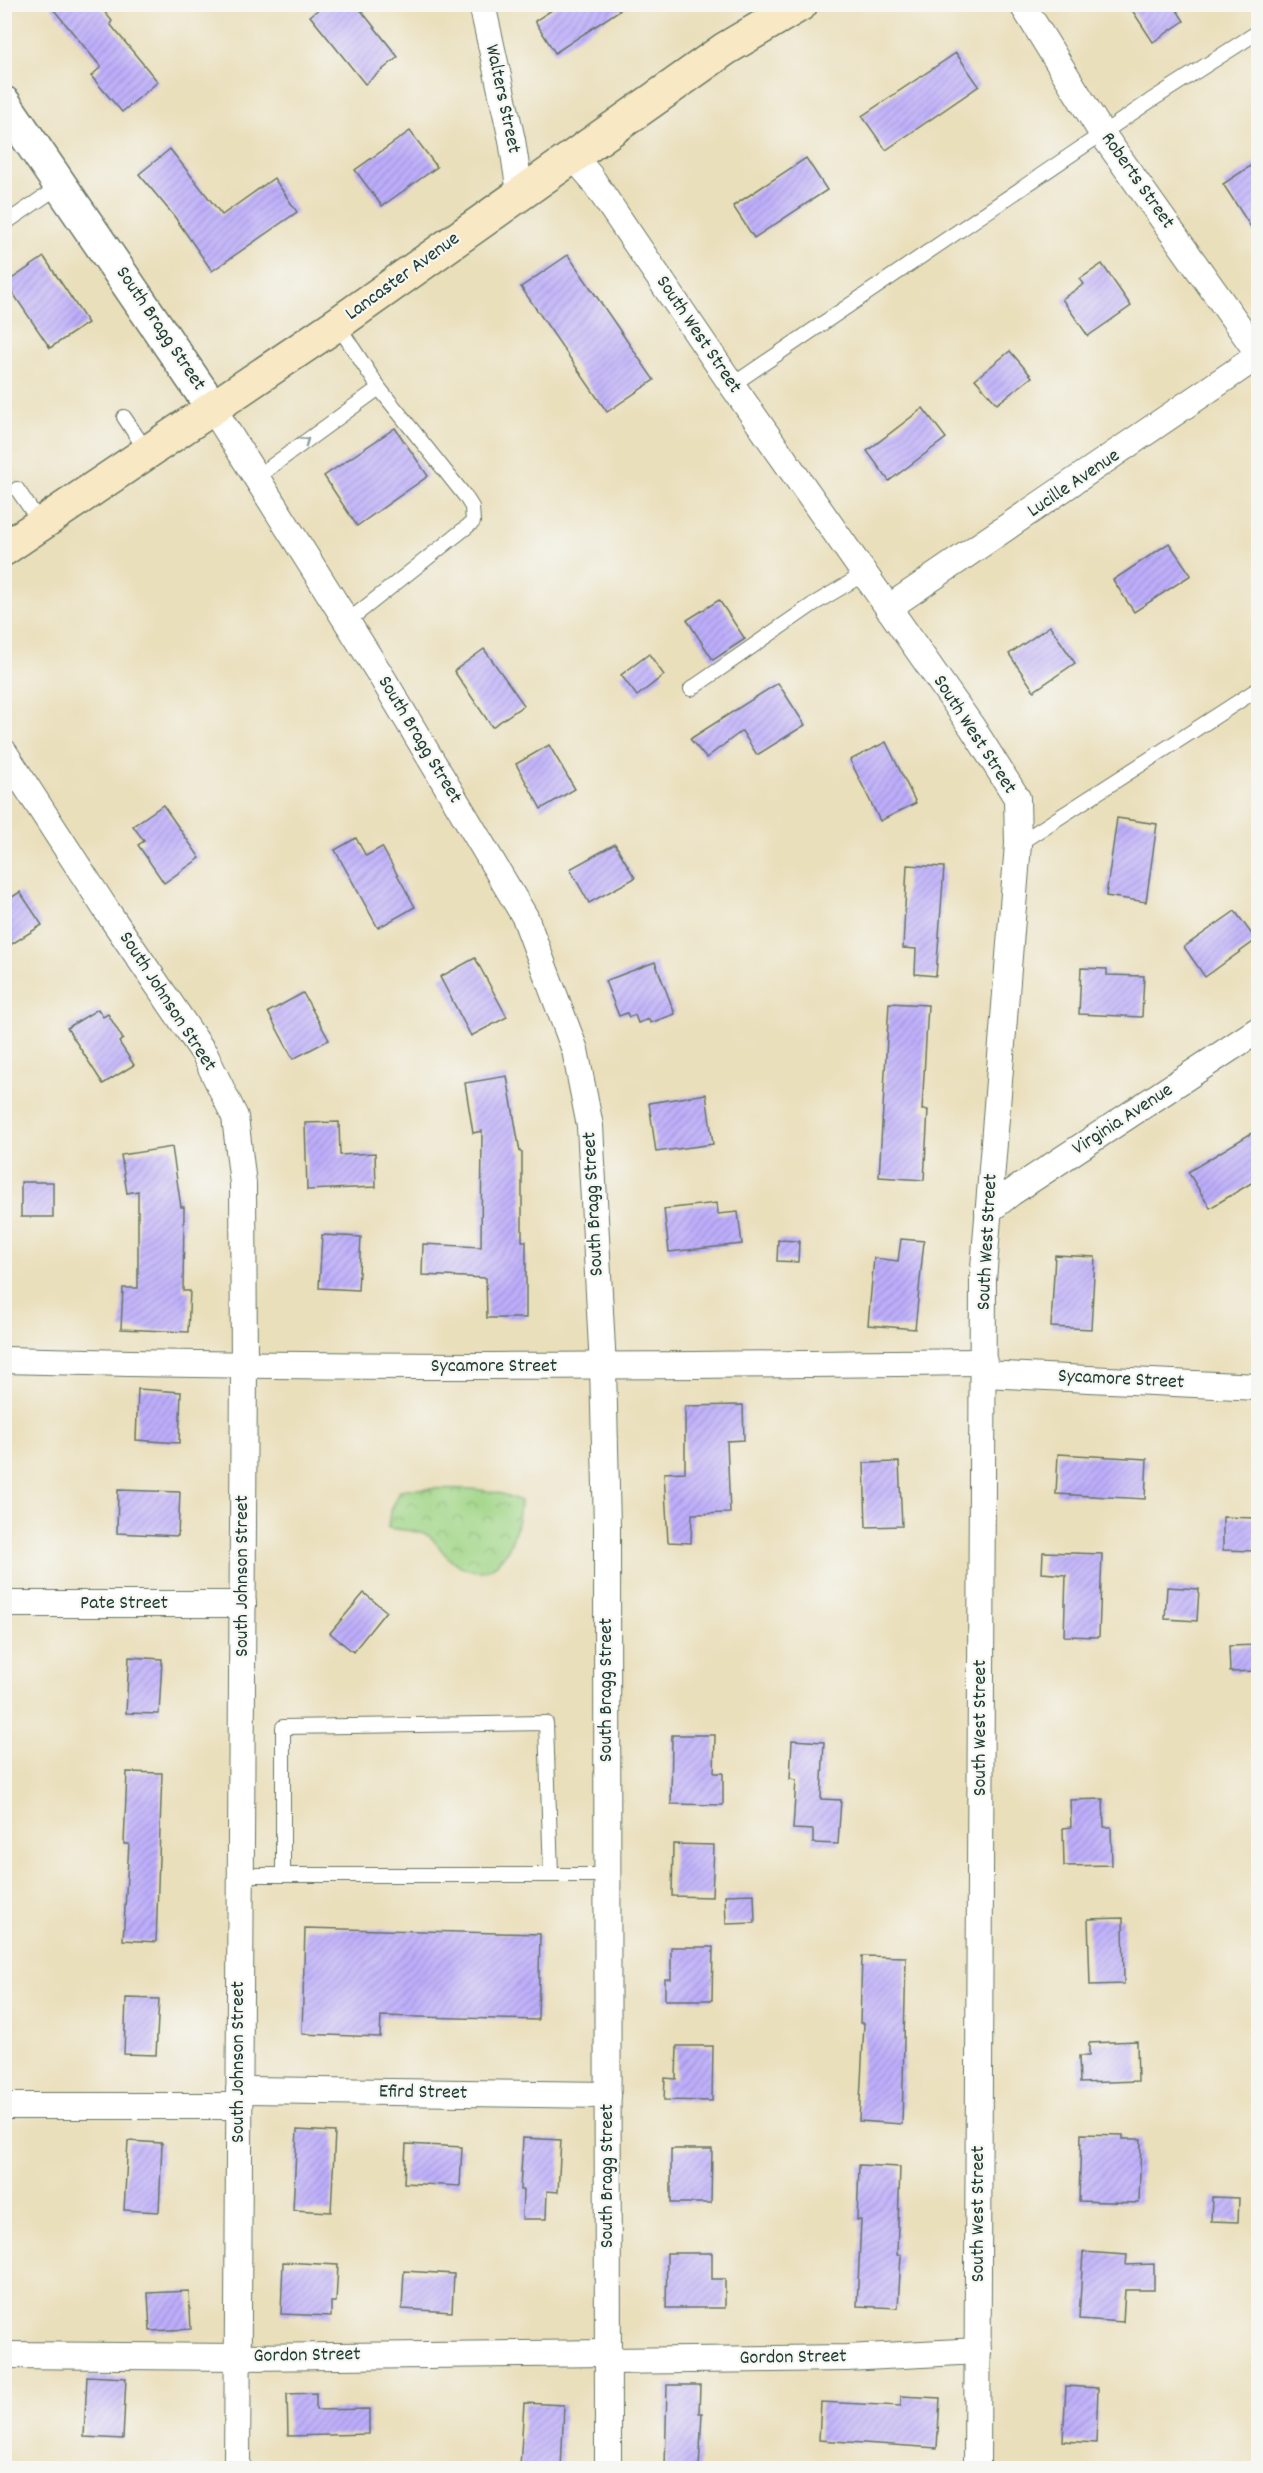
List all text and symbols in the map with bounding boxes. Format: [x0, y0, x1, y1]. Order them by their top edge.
street label: Walters Street [477, 42, 527, 156]
street label: Roberts Street [1093, 127, 1181, 235]
street label: Lancaster Avenue [340, 226, 466, 328]
street label: South Bragg Street [108, 261, 212, 397]
street label: South West Street [648, 270, 748, 400]
one-way arrow [299, 438, 310, 449]
street label: Lucille Avenue [1022, 443, 1126, 525]
street label: South West Street [925, 670, 1023, 800]
street label: South Bragg Street [370, 671, 468, 809]
street label: South Johnson Street [111, 927, 223, 1077]
street label: Virginia Avenue [1067, 1077, 1179, 1163]
street label: South Bragg Street [576, 1131, 612, 1277]
street label: South West Street [970, 1173, 1006, 1311]
street label: Sycamore Street [431, 1353, 557, 1381]
street label: Sycamore Street [1057, 1363, 1185, 1397]
street label: South Johnson Street [229, 1495, 257, 1657]
street label: Pate Street [80, 1590, 168, 1618]
street label: South Bragg Street [593, 1618, 621, 1762]
street label: South West Street [967, 1660, 995, 1796]
street label: South Johnson Street [225, 1981, 253, 2143]
street label: Efird Street [379, 2078, 467, 2108]
street label: South Bragg Street [594, 2104, 622, 2248]
street label: South West Street [965, 2146, 993, 2282]
street label: Gordon Street [253, 2341, 361, 2371]
street label: Gordon Street [739, 2343, 847, 2373]

